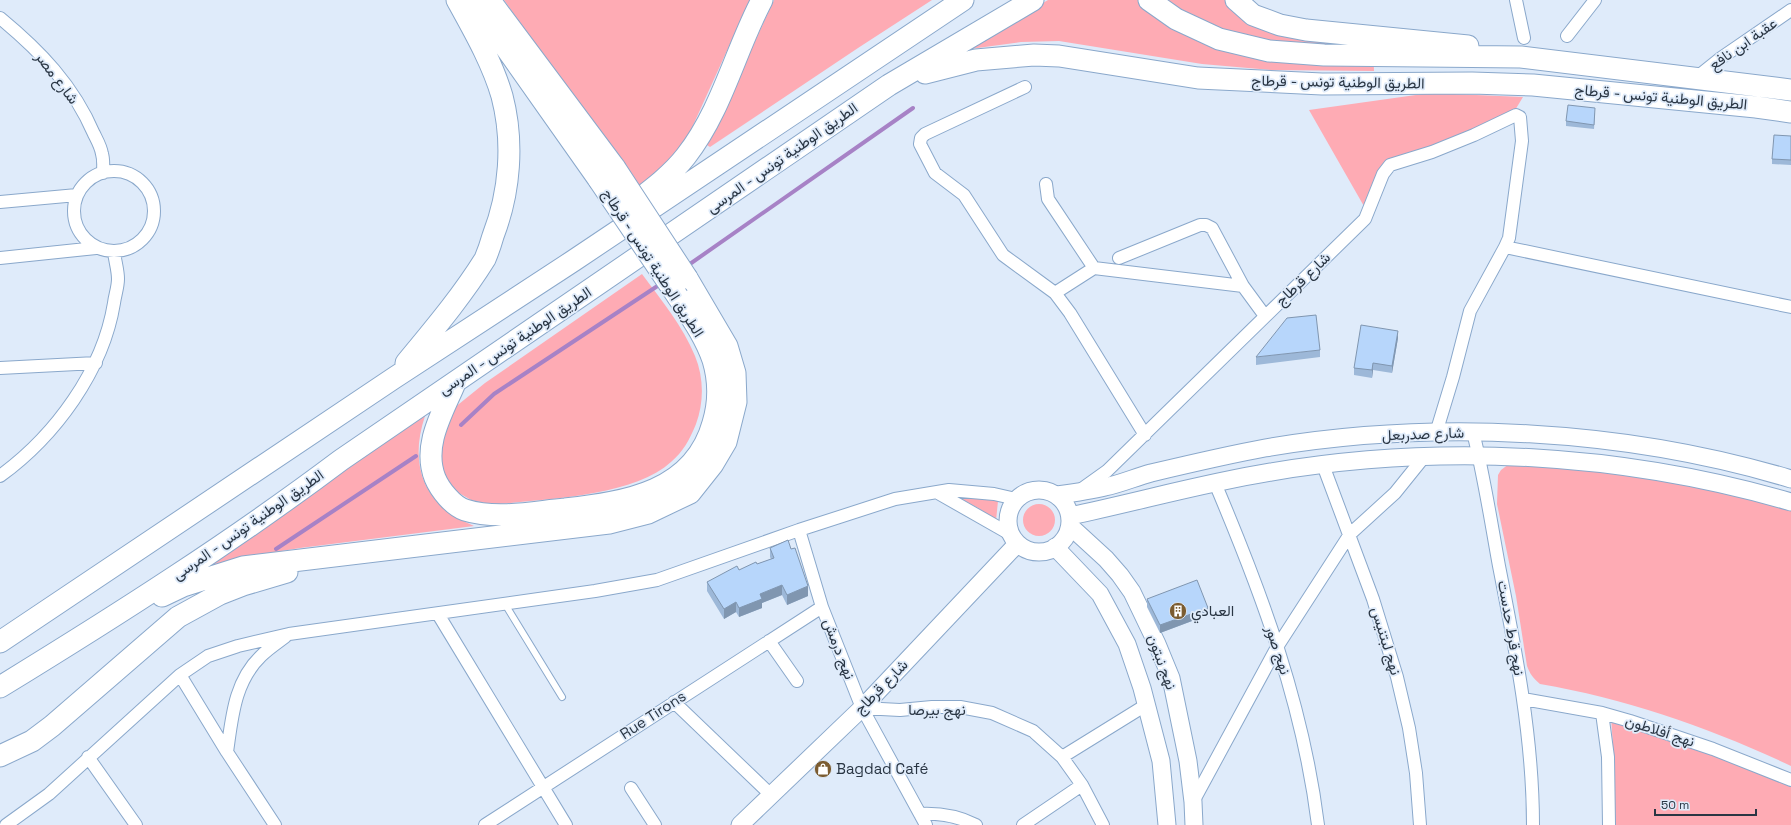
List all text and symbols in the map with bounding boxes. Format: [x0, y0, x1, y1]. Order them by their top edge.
street label: عقبة ابن نافع [1705, 13, 1782, 76]
street label: شارع مصر [29, 47, 83, 109]
street label: الطريق الوطنية تونس - قرطاج [1251, 70, 1425, 95]
street label: الطريق الوطنية تونس - قرطاج [1574, 79, 1748, 116]
street label: الطريق الوطنية تونس - المرسى [702, 98, 862, 218]
street label: الطريق الوطنية تونس - قرطاج [597, 185, 709, 342]
street label: شارع قرطاج [1271, 248, 1336, 311]
street label: الطريق الوطنية تونس - المرسى [435, 282, 595, 400]
street label: شارع صدربعل [1381, 423, 1465, 446]
street label: الطريق الوطنية تونس - المرسى [168, 465, 328, 585]
street label: نهج قرط حدست [1492, 579, 1529, 677]
building icon: العبادي [1168, 601, 1188, 621]
place label: العبادي [1191, 601, 1234, 624]
street label: نهج لبتنيس [1365, 604, 1406, 678]
street label: نهج درمش [817, 616, 860, 683]
street label: نهج صور [1259, 622, 1295, 677]
street label: نهج نبتون [1142, 632, 1181, 693]
street label: شارع قرطاج [850, 655, 913, 720]
street label: Rue Tirons [616, 686, 689, 743]
street label: نهج بيرصا [908, 700, 966, 721]
street label: نهج أفلاطون [1622, 710, 1697, 753]
shop icon: Bagdad Café [813, 759, 833, 779]
place label: Bagdad Café [836, 759, 929, 778]
scale bar [1655, 791, 1756, 817]
text: 50 m [1661, 797, 1689, 813]

